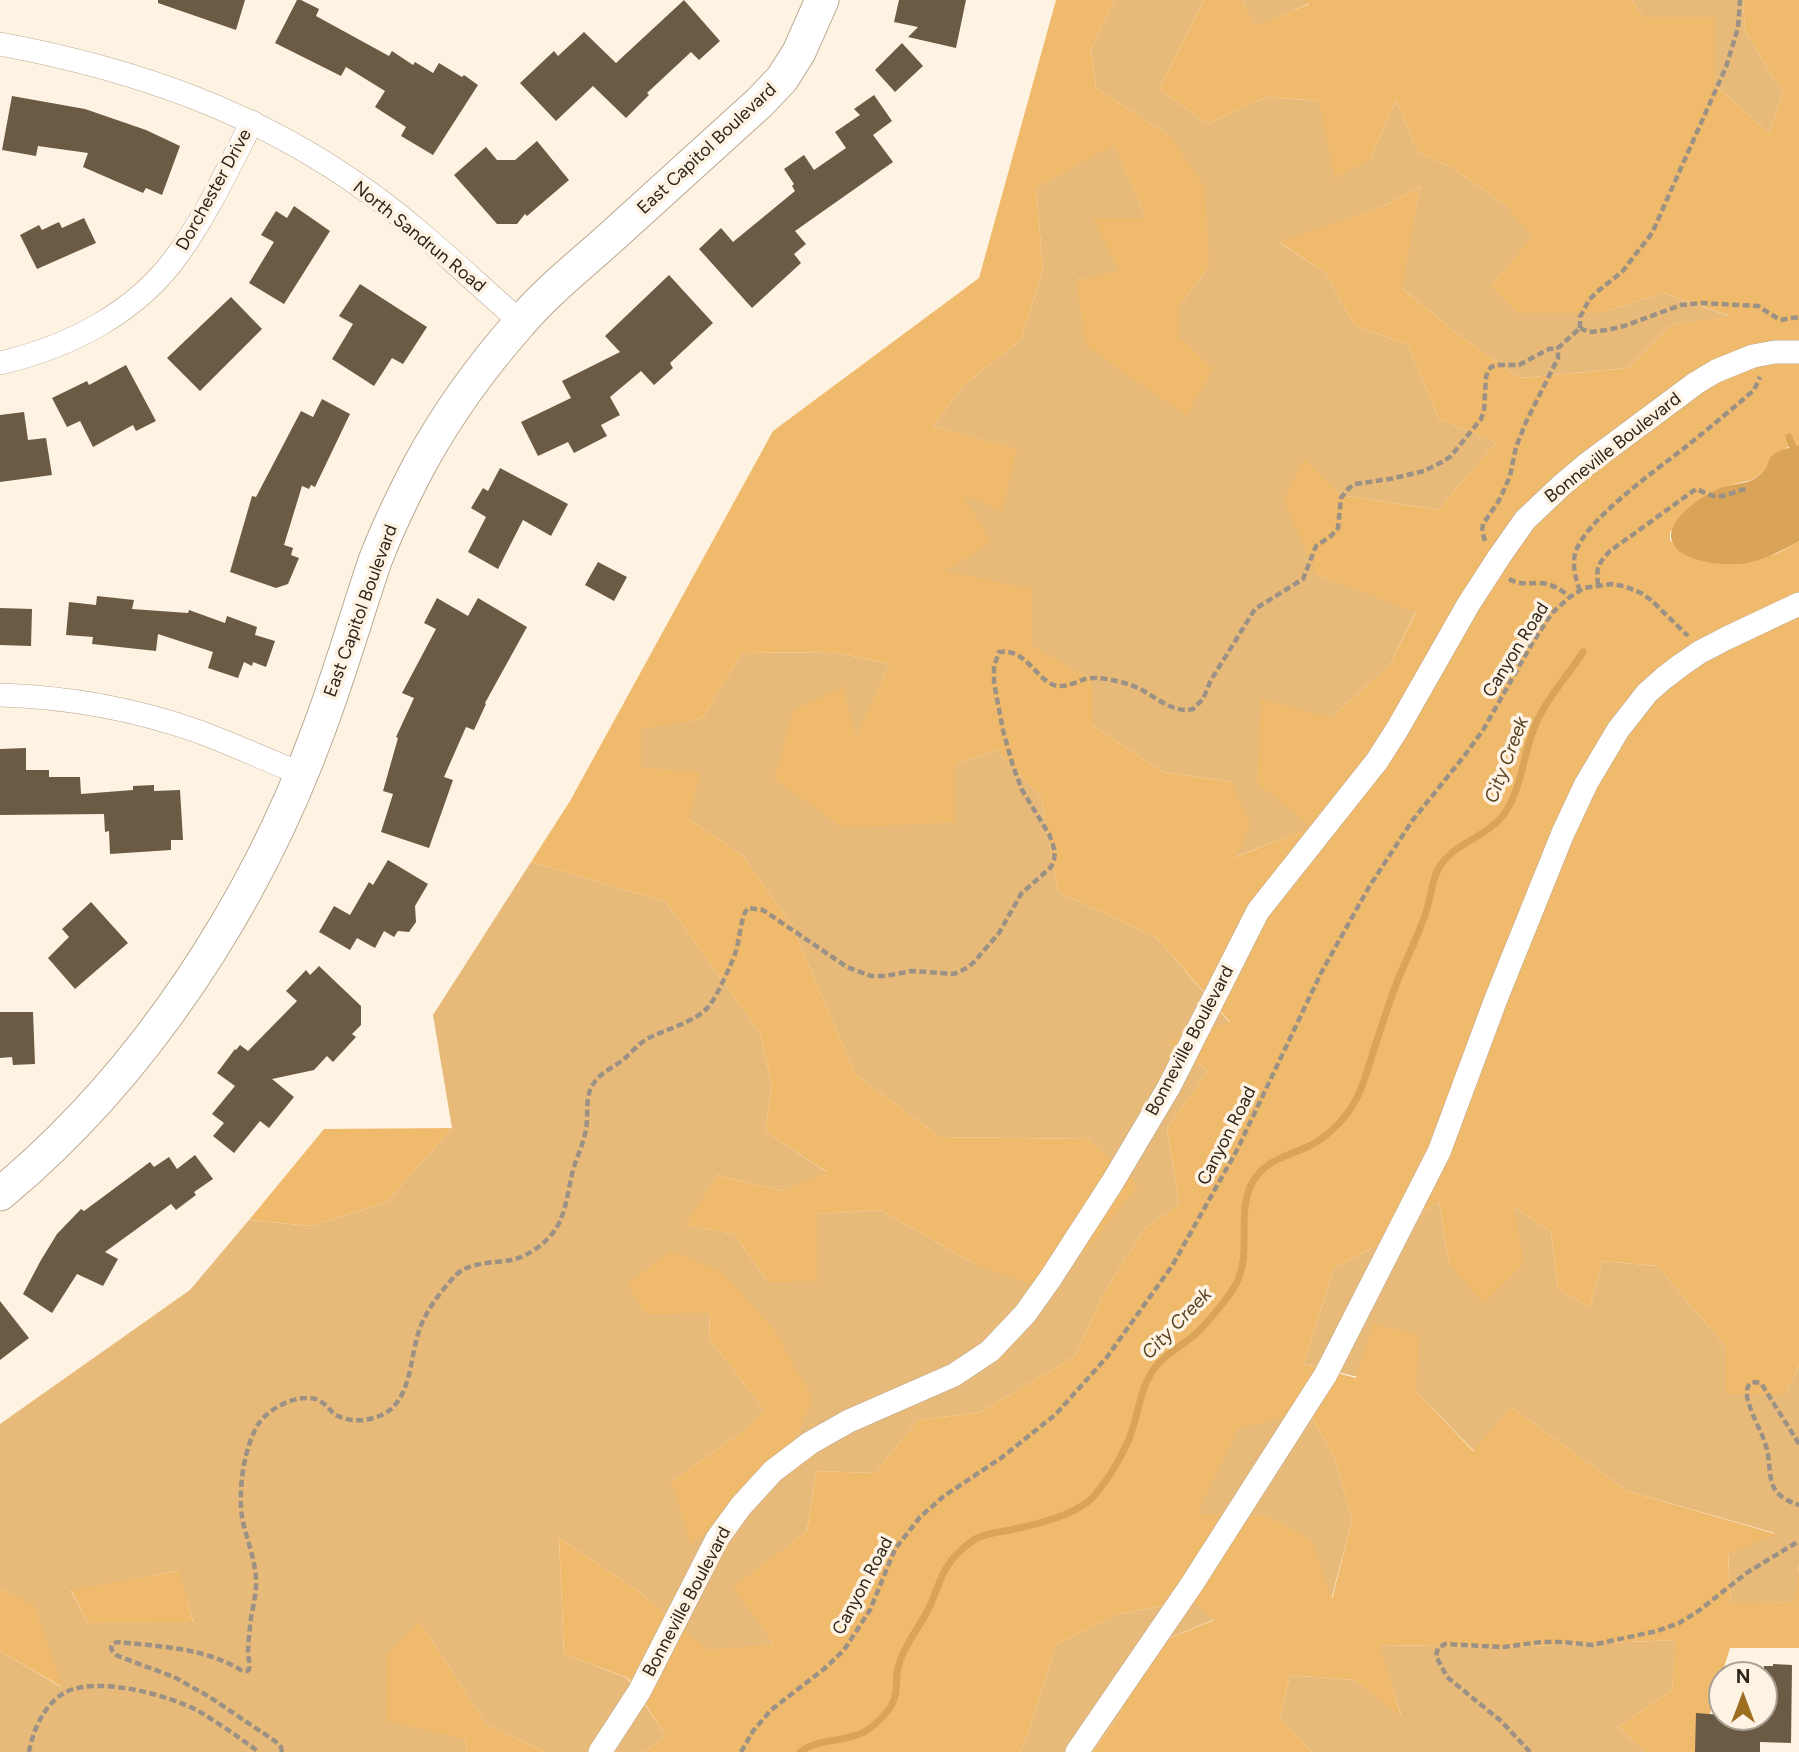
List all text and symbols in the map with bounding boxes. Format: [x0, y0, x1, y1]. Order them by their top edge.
street label: East Capitol Boulevard [633, 79, 781, 219]
street label: Dorchester Drive [172, 125, 256, 255]
street label: North Sandrun Road [348, 177, 490, 297]
street label: Bonneville Boulevard [1541, 388, 1685, 508]
street label: East Capitol Boulevard [320, 522, 402, 700]
street label: Canyon Road [1478, 599, 1554, 701]
water label: City Creek [1480, 714, 1534, 806]
street label: Bonneville Boulevard [1141, 962, 1239, 1120]
street label: Canyon Road [1193, 1083, 1261, 1189]
water label: City Creek [1137, 1284, 1217, 1364]
street label: Bonneville Boulevard [638, 1523, 736, 1681]
street label: Canyon Road [828, 1533, 898, 1639]
north arrow [1708, 1661, 1778, 1731]
text: N [1736, 1665, 1750, 1688]

